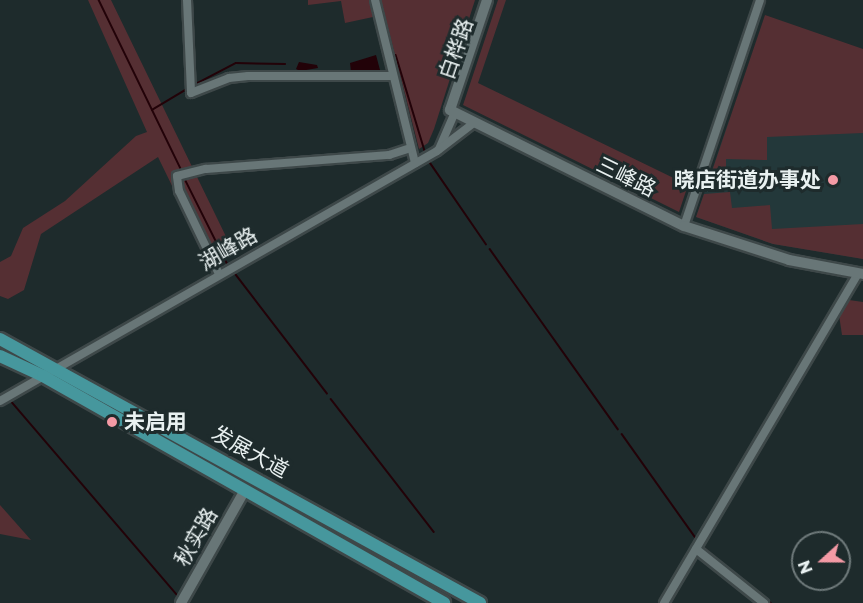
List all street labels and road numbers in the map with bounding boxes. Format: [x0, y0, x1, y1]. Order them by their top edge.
street label: 白桦路 [434, 15, 478, 83]
street label: 三峰路 [592, 152, 660, 202]
street label: 湖峰路 [194, 222, 262, 276]
street label: 发展大道 [207, 421, 293, 483]
street label: 秋实路 [169, 503, 223, 571]

